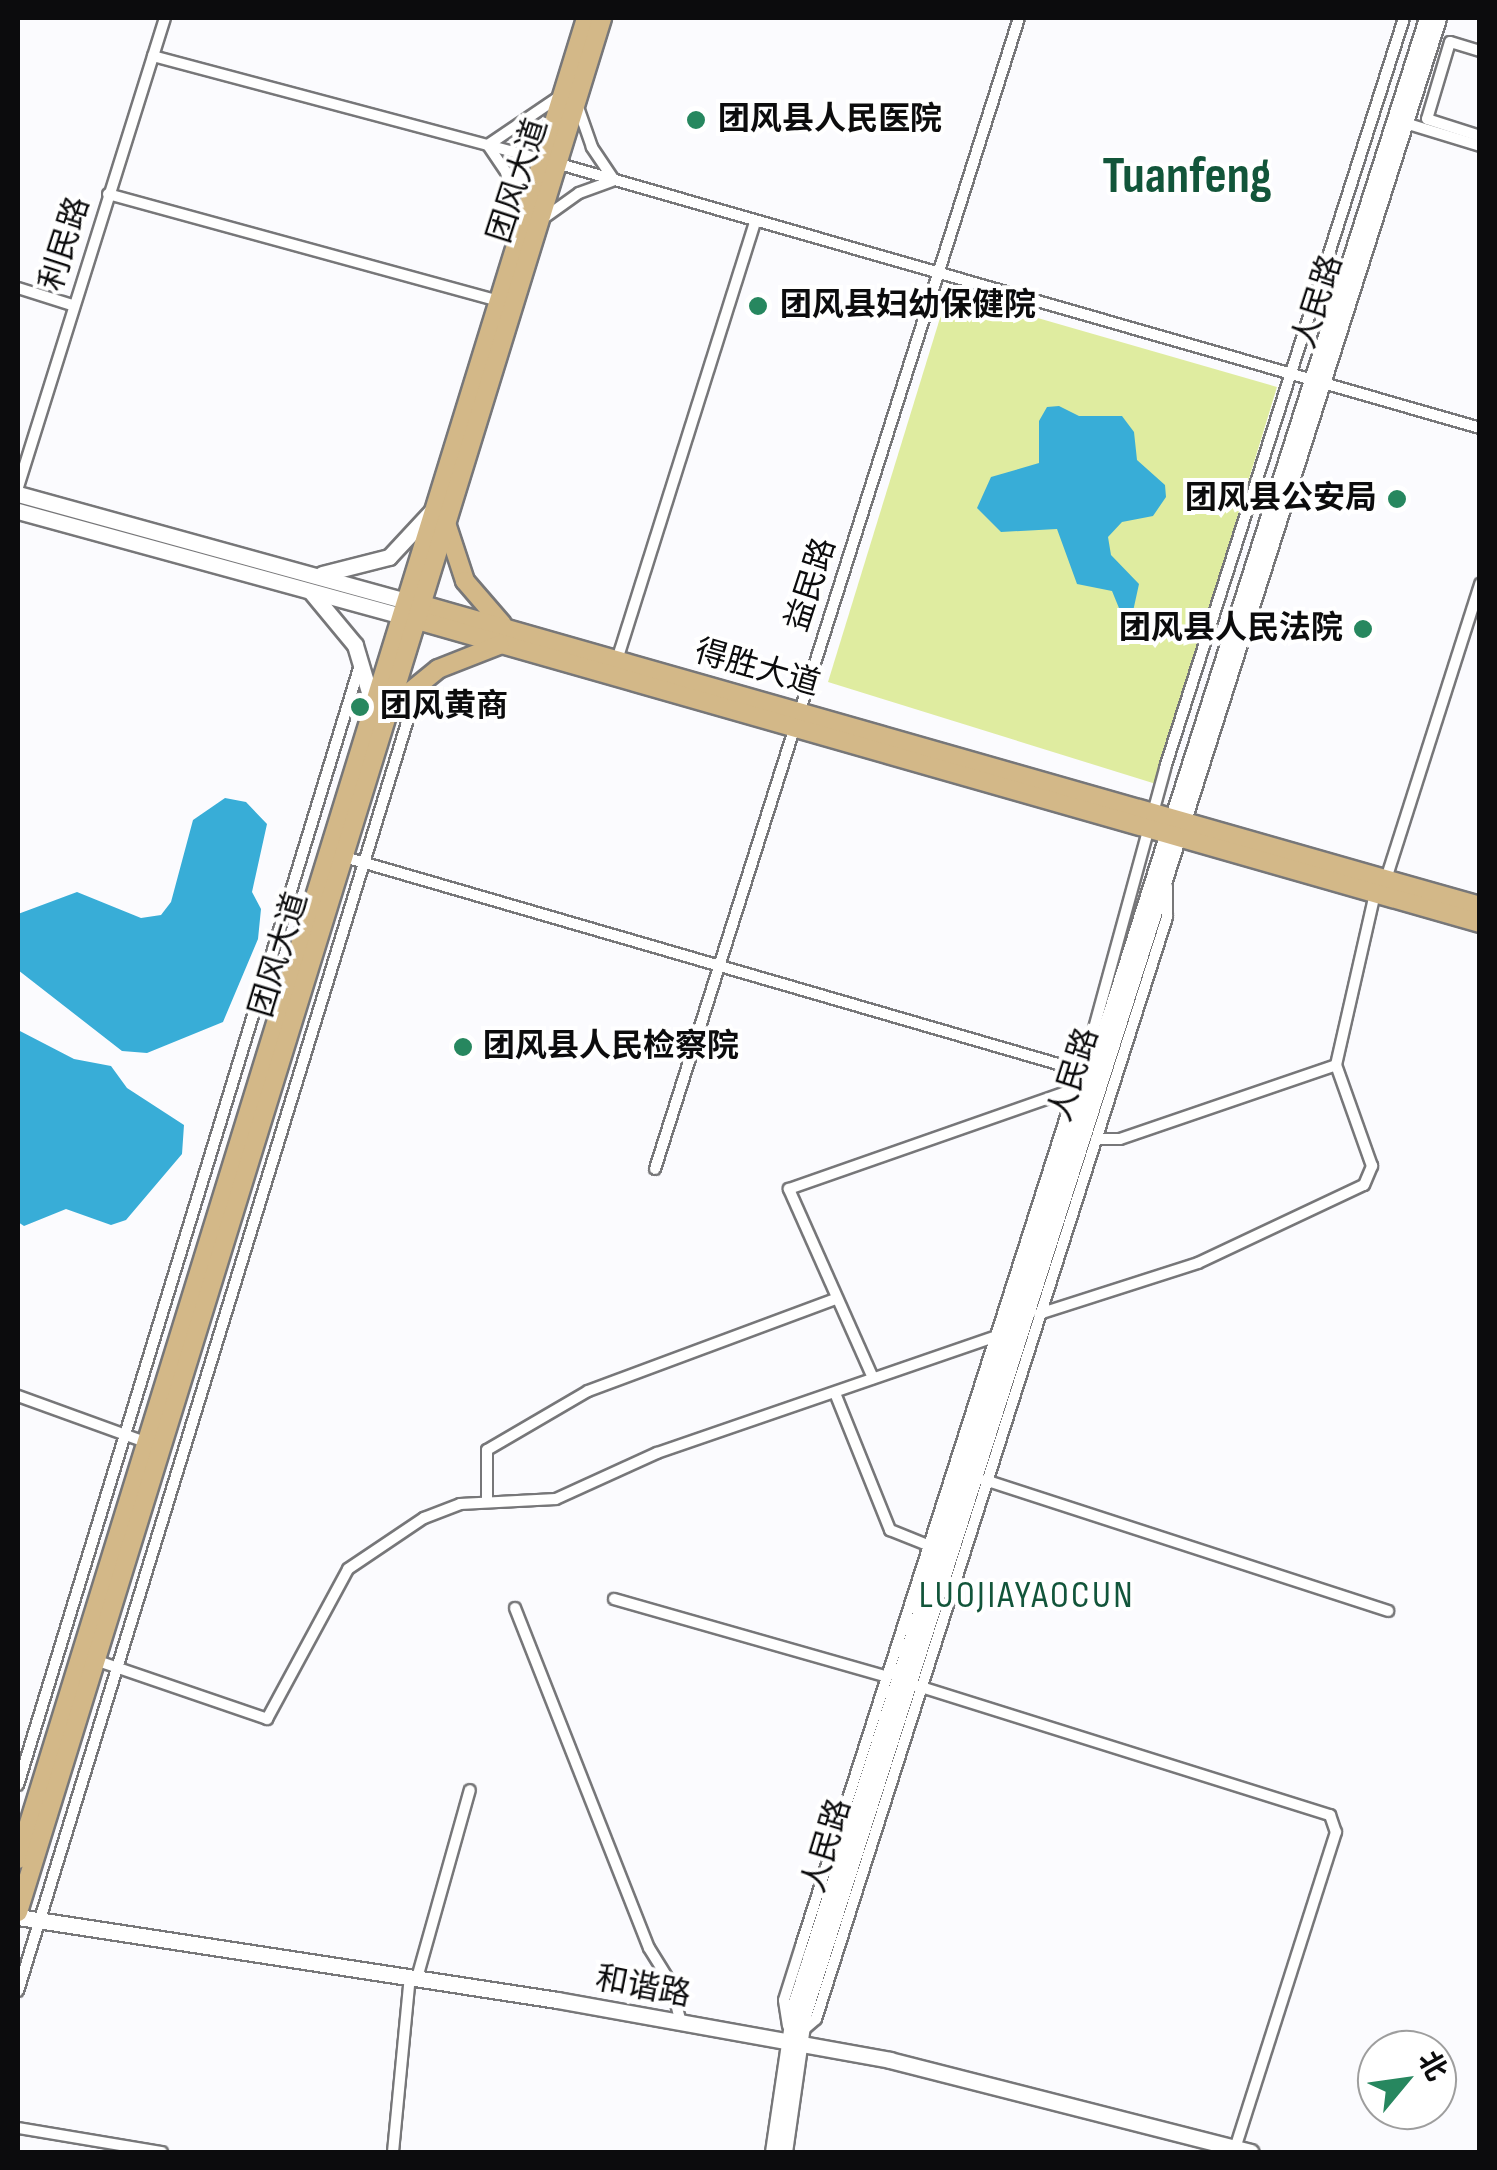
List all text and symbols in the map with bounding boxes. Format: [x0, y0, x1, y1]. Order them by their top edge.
place label: 团风县人民医院 [718, 101, 942, 139]
marker: 团风县人民医院 [683, 107, 709, 133]
street label: 团风大道 [481, 114, 557, 248]
district label: Tuanfeng [1102, 146, 1272, 208]
street label: 利民路 [33, 192, 99, 296]
street label: 人民路 [1286, 250, 1352, 354]
place label: 团风县妇幼保健院 [780, 287, 1036, 325]
marker: 团风县妇幼保健院 [745, 293, 771, 319]
place label: 团风县公安局 [1185, 480, 1377, 518]
marker: 团风县公安局 [1386, 488, 1408, 510]
street label: 益民路 [779, 533, 845, 637]
place label: 团风县人民法院 [1119, 610, 1343, 648]
marker: 团风县人民法院 [1352, 618, 1374, 640]
street label: 得胜大道 [690, 633, 824, 705]
place label: 团风黄商 [380, 688, 508, 726]
marker: 团风黄商 [349, 696, 371, 718]
street label: 团风大道 [243, 888, 317, 1022]
street label: 人民路 [1042, 1023, 1108, 1127]
place label: 团风县人民检察院 [483, 1028, 739, 1066]
marker: 团风县人民检察院 [452, 1036, 474, 1058]
district label: LUOJIAYAOCUN [919, 1573, 1135, 1619]
street label: 人民路 [796, 1794, 860, 1898]
street label: 和谐路 [592, 1960, 694, 2016]
north arrow [1357, 2030, 1457, 2130]
text: 北 [1411, 2046, 1453, 2086]

